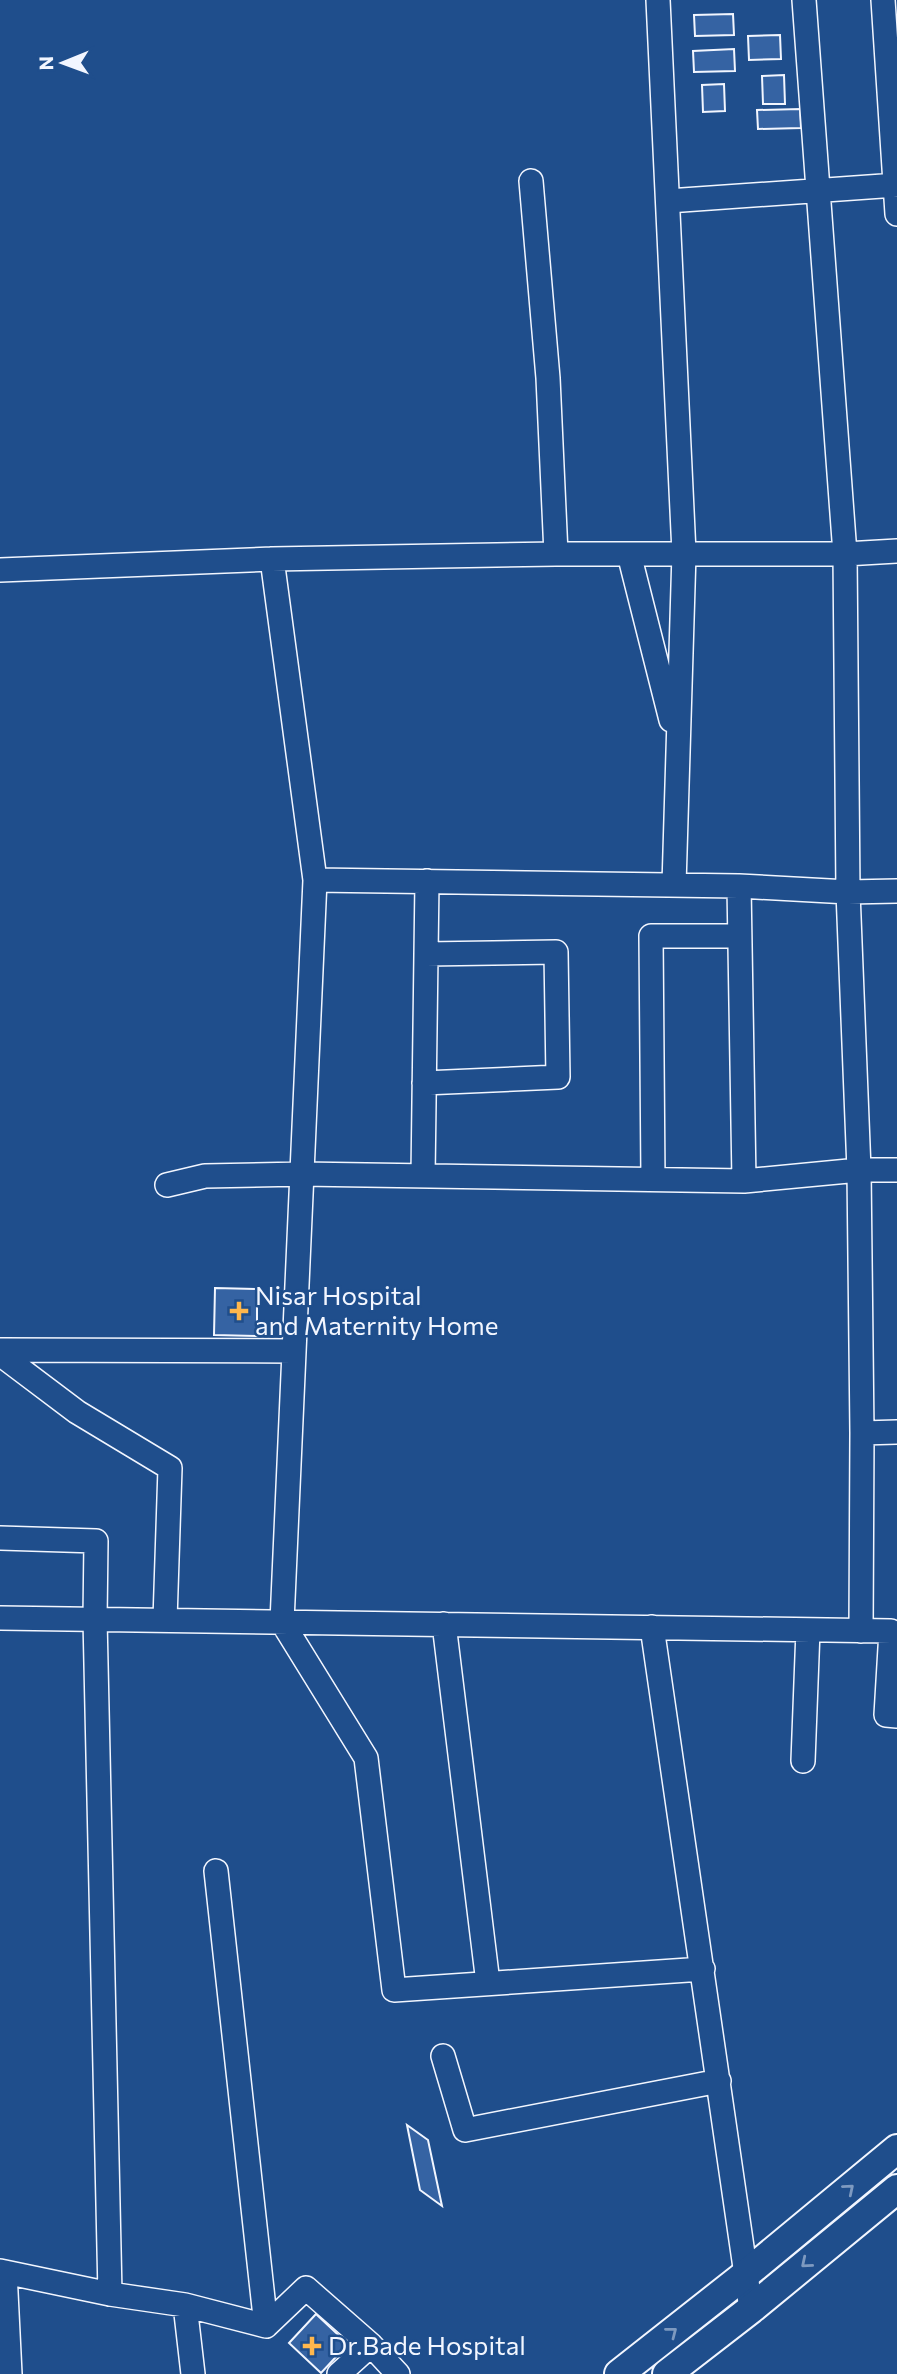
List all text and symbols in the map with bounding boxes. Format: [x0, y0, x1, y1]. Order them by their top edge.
north arrow [28, 28, 98, 98]
text: N [34, 56, 57, 71]
place label: Nisar Hospital and Maternity Home [255, 1279, 498, 1340]
marker: Nisar Hospital and Maternity Home [229, 1301, 249, 1321]
one-way arrow [841, 2184, 854, 2197]
one-way arrow [802, 2255, 814, 2268]
one-way arrow [665, 2327, 677, 2340]
place label: Dr.Bade Hospital [328, 2329, 526, 2360]
marker: Dr.Bade Hospital [302, 2336, 322, 2356]

